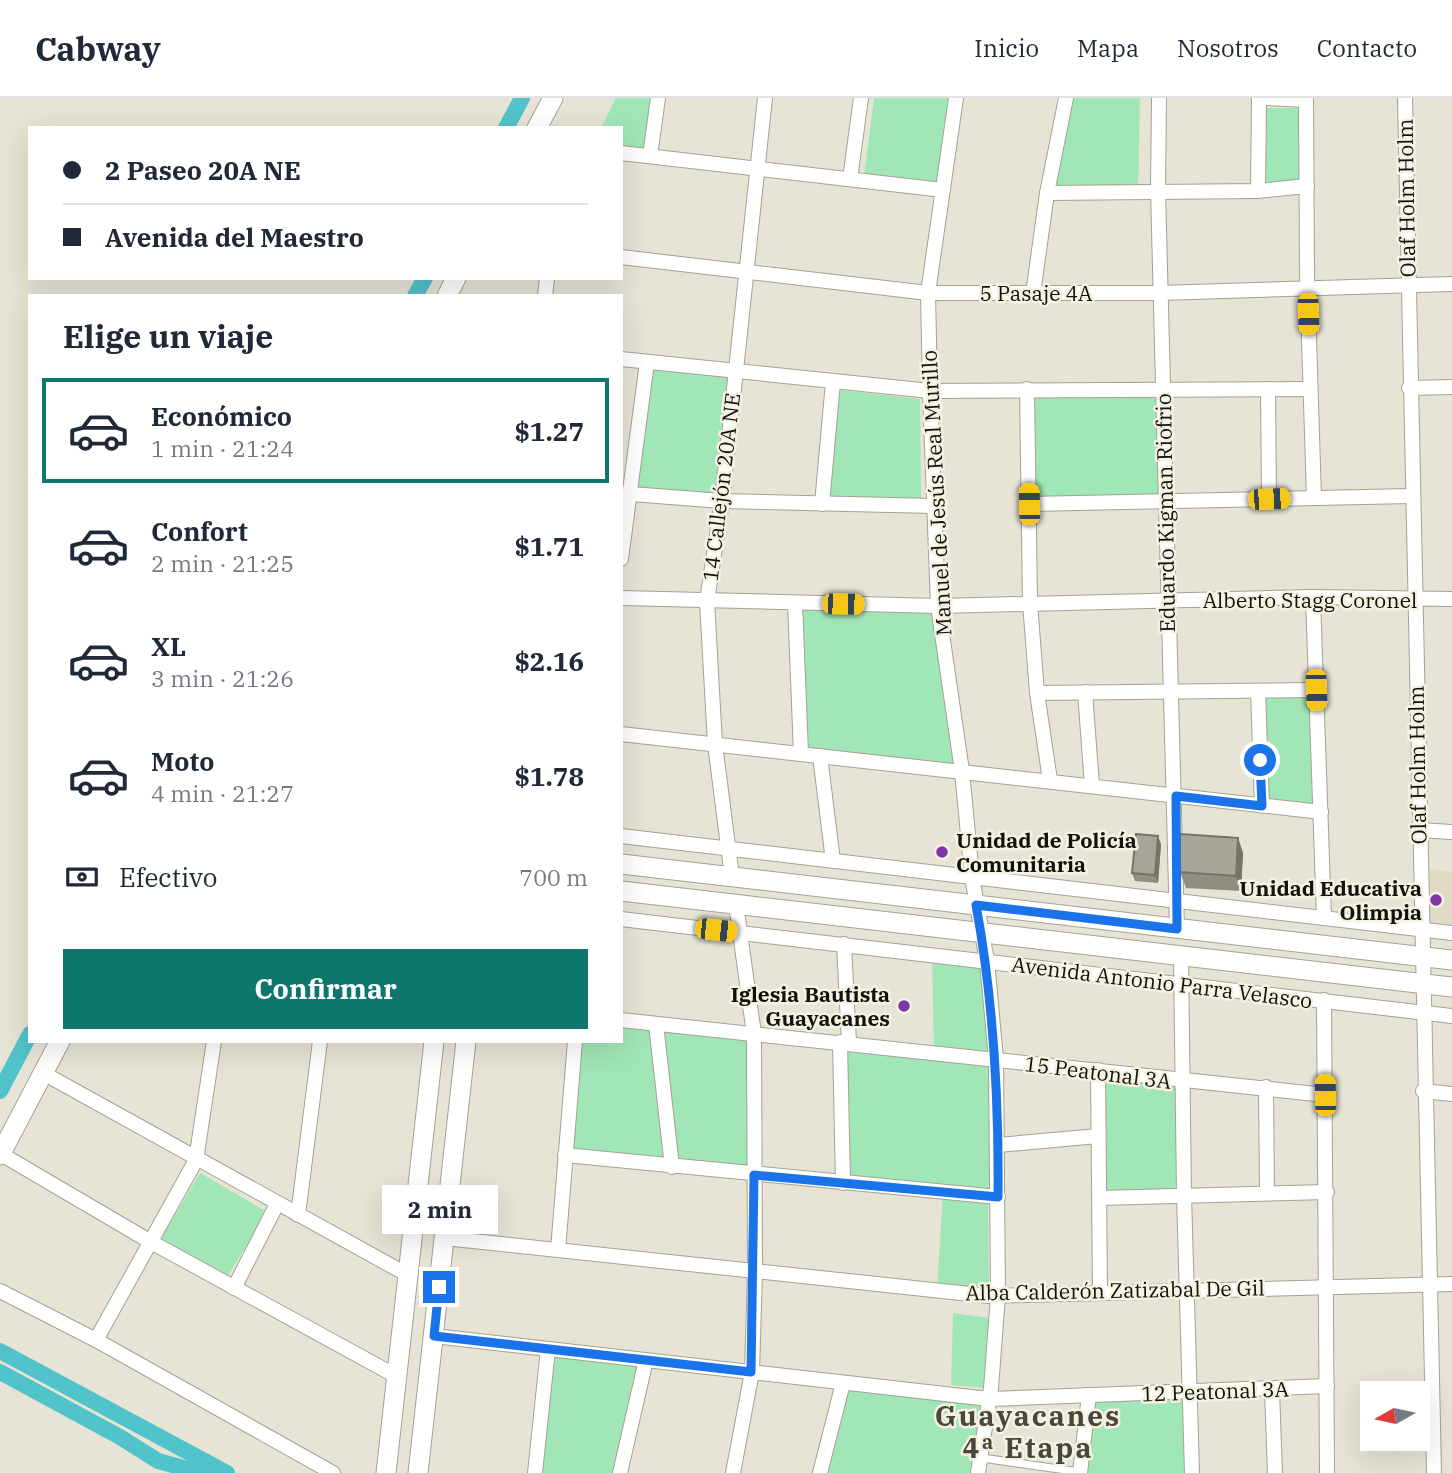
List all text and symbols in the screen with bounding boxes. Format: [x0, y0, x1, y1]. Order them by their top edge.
text: Cabway [35, 27, 161, 70]
text: Inicio [974, 32, 1039, 64]
text: Mapa [1077, 32, 1139, 64]
text: Nosotros [1177, 32, 1279, 64]
text: Contacto [1317, 32, 1417, 64]
street label: Olaf Holm Holm [1391, 118, 1421, 278]
text: 2 Paseo 20A NE [105, 153, 301, 187]
text: Avenida del Maestro [105, 220, 364, 254]
street label: 5 Pasaje 4A [980, 279, 1093, 307]
car [1297, 293, 1320, 335]
text: Elige un viaje [63, 315, 273, 357]
street label: Manuel de Jesús Real Murillo [915, 349, 957, 637]
street label: 14 Callejón 20A NE [696, 391, 746, 583]
street label: Eduardo Kigman Riofrio [1149, 393, 1181, 633]
icon: car [67, 399, 130, 462]
text: Económico [151, 399, 292, 433]
text: $1.27 [514, 414, 584, 448]
text: 1 min · 21:24 [151, 433, 294, 463]
car [1019, 483, 1040, 525]
car [1248, 488, 1291, 510]
icon: car [67, 514, 130, 577]
text: Confort [151, 514, 248, 548]
text: $1.71 [514, 529, 584, 563]
text: 2 min · 21:25 [151, 548, 294, 578]
street label: Alberto Stagg Coronel [1203, 586, 1417, 614]
car [822, 593, 865, 615]
icon: car [67, 629, 130, 692]
text: XL [151, 629, 186, 663]
text: $2.16 [514, 644, 584, 678]
text: 3 min · 21:26 [151, 663, 294, 693]
car [1305, 669, 1328, 711]
street label: Olaf Holm Holm [1402, 685, 1432, 845]
icon: car [67, 744, 130, 807]
text: Moto [151, 744, 214, 778]
route start [1244, 744, 1276, 776]
text: $1.78 [514, 759, 584, 793]
text: 4 min · 21:27 [151, 778, 294, 808]
place label: Unidad de Policía Comunitaria [956, 826, 1137, 878]
marker: Unidad de Policía Comunitaria [934, 844, 950, 860]
icon: cash [63, 858, 101, 896]
text: Efectivo [119, 860, 217, 894]
text: 700 m [519, 862, 588, 892]
place label: Unidad Educativa Olimpia [1239, 874, 1422, 926]
marker: Unidad Educativa Olimpia [1428, 892, 1444, 908]
car [695, 917, 738, 943]
button: Confirmar [63, 949, 588, 1029]
street label: Avenida Antonio Parra Velasco [1010, 950, 1314, 1014]
place label: Iglesia Bautista Guayacanes [731, 980, 890, 1032]
marker: Iglesia Bautista Guayacanes [896, 998, 912, 1014]
street label: 15 Peatonal 3A [1023, 1049, 1174, 1095]
car [1315, 1074, 1336, 1116]
callout: 2 min [381, 1186, 497, 1234]
text: 2 min [408, 1194, 472, 1224]
route end [423, 1271, 455, 1303]
street label: Alba Calderón Zatizabal De Gil [965, 1273, 1265, 1307]
street label: 12 Peatonal 3A [1141, 1374, 1290, 1408]
north arrow [1360, 1381, 1430, 1451]
map controls [1360, 1381, 1430, 1451]
district label: Guayacanes 4ª Etapa [935, 1397, 1121, 1466]

